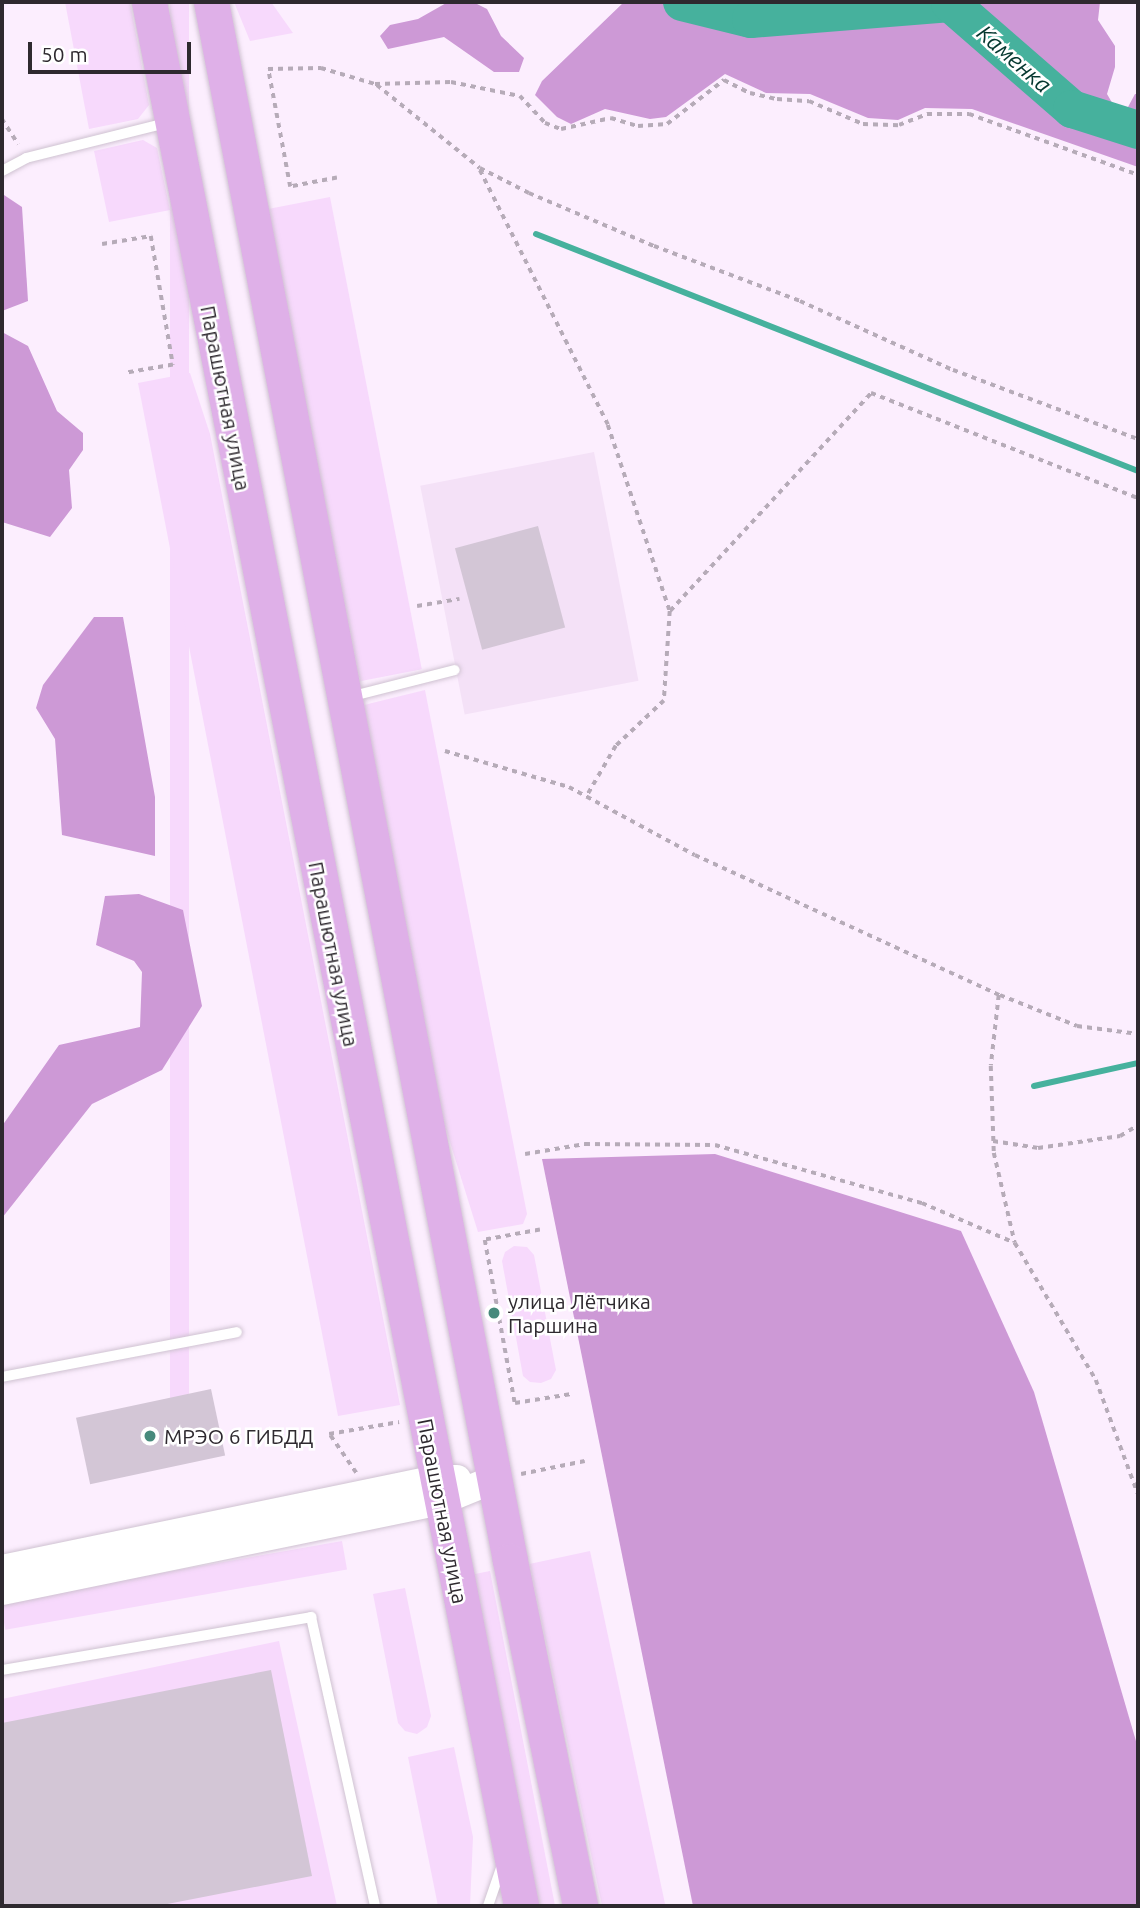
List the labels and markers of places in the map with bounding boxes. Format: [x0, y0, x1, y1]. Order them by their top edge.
place label: улица Лётчика Паршина [508, 1288, 651, 1338]
marker: улица Лётчика Паршина [486, 1305, 502, 1321]
place label: МРЭО 6 ГИБДД [164, 1423, 313, 1449]
marker: МРЭО 6 ГИБДД [142, 1428, 158, 1444]

